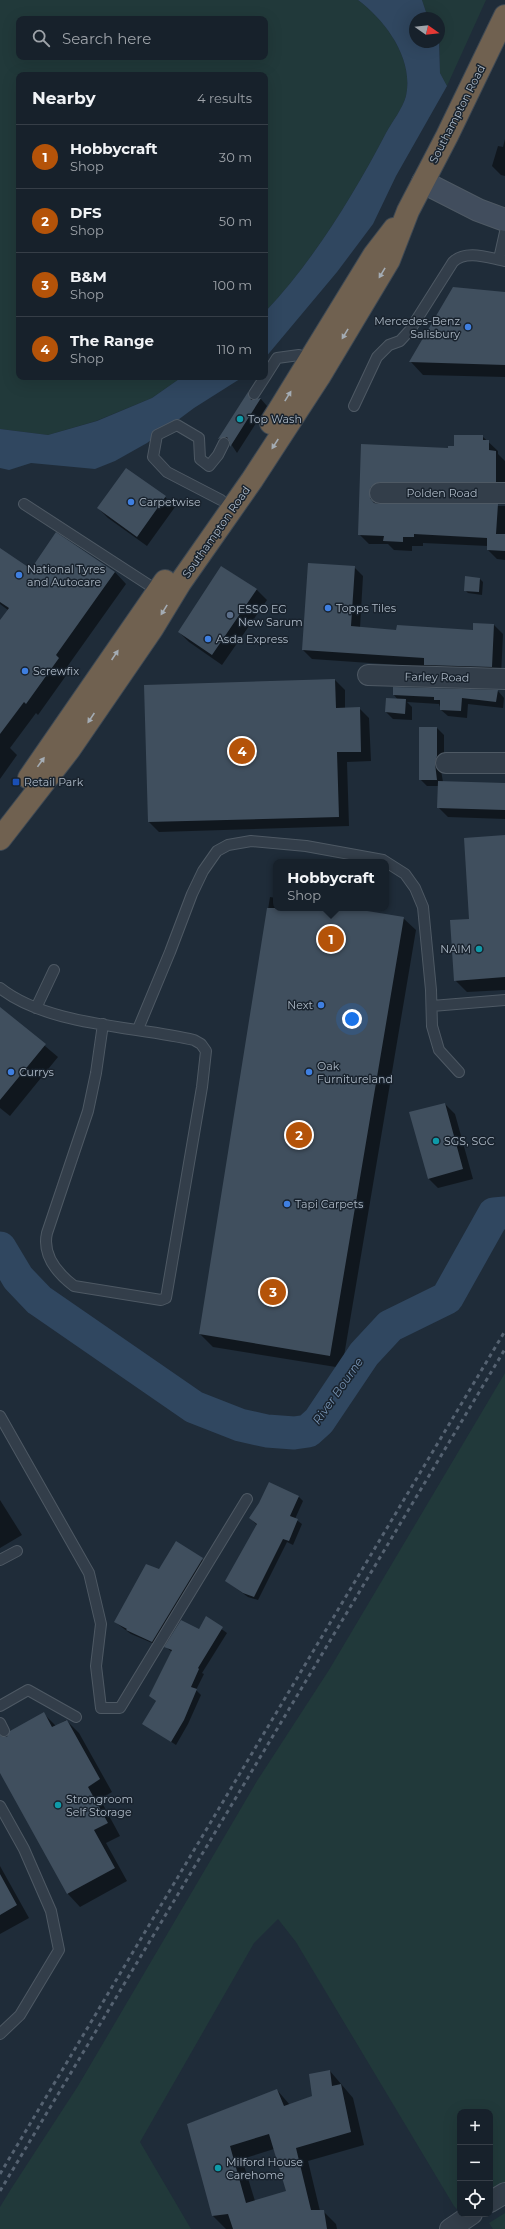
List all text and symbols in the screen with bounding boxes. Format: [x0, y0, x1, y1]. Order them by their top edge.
north arrow [409, 12, 445, 48]
search box [16, 16, 268, 60]
icon: search [30, 27, 52, 49]
text: Search here [62, 29, 151, 48]
street label: Southampton Road [426, 62, 488, 166]
text: Nearby [32, 88, 96, 108]
text: 4 results [197, 90, 252, 106]
text: Hobbycraft [70, 139, 158, 158]
text: 1 [42, 149, 48, 165]
text: 30 m [219, 149, 252, 165]
text: Shop [70, 158, 104, 174]
text: DFS [70, 203, 102, 222]
text: 2 [41, 213, 49, 229]
text: 50 m [219, 213, 252, 229]
text: Shop [70, 222, 104, 238]
text: B&M [70, 267, 107, 286]
one-way arrow [378, 267, 385, 279]
text: 3 [41, 277, 49, 293]
text: 100 m [213, 277, 252, 293]
text: Shop [70, 286, 104, 302]
place label: Mercedes-Benz Salisbury [374, 314, 460, 341]
marker: Mercedes-Benz Salisbury [463, 322, 473, 332]
one-way arrow [341, 329, 349, 339]
text: The Range [70, 331, 154, 350]
text: 4 [41, 341, 49, 357]
text: 110 m [217, 341, 252, 357]
text: Shop [70, 350, 104, 366]
one-way arrow [284, 391, 292, 401]
place label: Top Wash [248, 412, 302, 426]
marker: Top Wash [235, 414, 245, 424]
one-way arrow [272, 438, 279, 450]
street label: Southampton Road [179, 483, 253, 581]
street label: Polden Road [407, 486, 477, 500]
place label: Carpetwise [139, 495, 201, 509]
marker: Carpetwise [126, 497, 136, 507]
place label: National Tyres and Autocare [27, 562, 106, 589]
marker: National Tyres and Autocare [14, 570, 24, 580]
place label: Topps Tiles [336, 601, 397, 615]
place label: ESSO EG New Sarum [238, 602, 303, 629]
marker: Topps Tiles [323, 603, 333, 613]
one-way arrow [160, 605, 168, 615]
marker: ESSO EG New Sarum [225, 610, 235, 620]
place label: Asda Express [216, 632, 289, 646]
marker: Asda Express [203, 634, 213, 644]
one-way arrow [111, 650, 119, 660]
place label: Screwfix [33, 664, 79, 678]
marker: Screwfix [20, 666, 30, 676]
street label: Farley Road [405, 669, 469, 685]
one-way arrow [87, 712, 95, 723]
pin: 4 [229, 736, 255, 766]
one-way arrow [37, 757, 45, 768]
place label: Retail Park [24, 775, 84, 789]
marker: Retail Park [11, 777, 21, 787]
popup [273, 859, 389, 911]
text: Hobbycraft [287, 868, 375, 887]
text: Shop [287, 887, 321, 903]
pin: 1 [318, 924, 344, 954]
place label: NAIM [440, 942, 471, 956]
marker: NAIM [474, 944, 484, 954]
place label: Next [287, 998, 314, 1012]
marker: Next [316, 1000, 326, 1010]
your location [342, 1009, 362, 1029]
place label: Oak Furnitureland [317, 1059, 393, 1086]
place label: Currys [19, 1065, 55, 1079]
marker: Currys [6, 1067, 16, 1077]
marker: Oak Furnitureland [304, 1067, 314, 1077]
pin: 2 [286, 1120, 312, 1150]
place label: SGS, SGC [444, 1134, 495, 1148]
marker: SGS, SGC [431, 1136, 441, 1146]
place label: Tapi Carpets [295, 1197, 364, 1211]
marker: Tapi Carpets [282, 1199, 292, 1209]
pin: 3 [260, 1277, 286, 1307]
water label: River Bourne [309, 1354, 366, 1427]
place label: Strongroom Self Storage [66, 1792, 133, 1819]
marker: Strongroom Self Storage [53, 1800, 63, 1810]
map controls [457, 2109, 493, 2217]
button: + [457, 2109, 493, 2145]
button: − [457, 2145, 493, 2181]
place label: Milford House Carehome [226, 2155, 303, 2182]
marker: Milford House Carehome [213, 2163, 223, 2173]
button: locate [457, 2181, 493, 2217]

